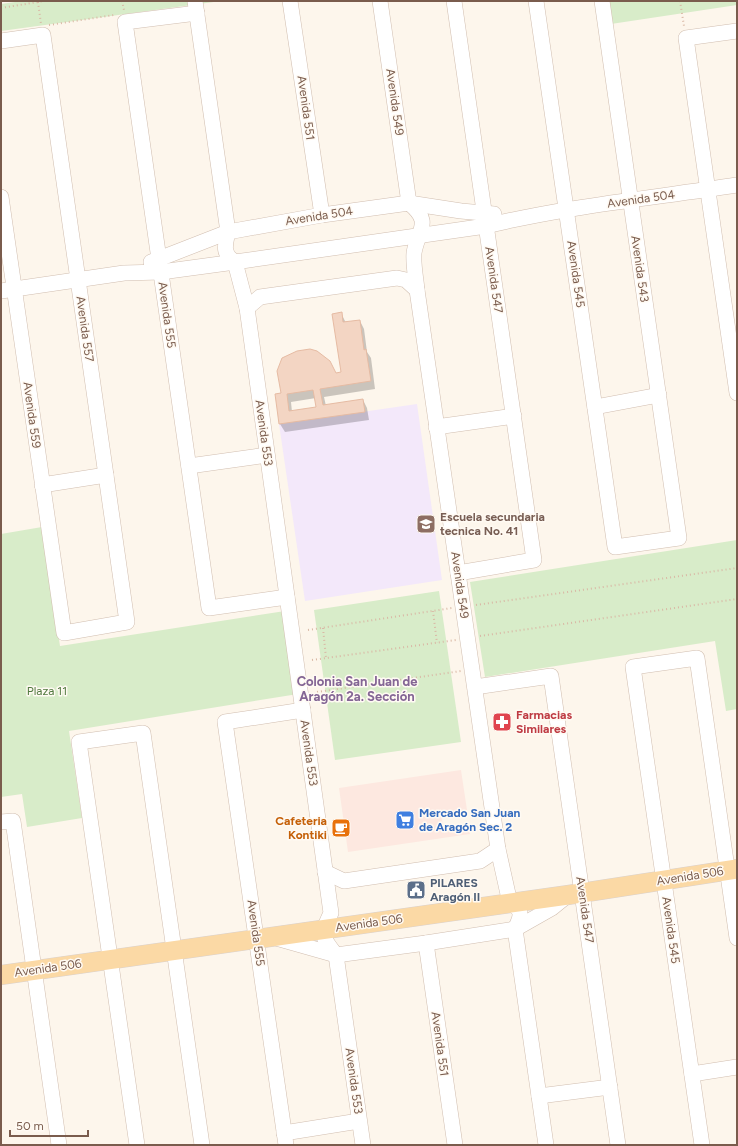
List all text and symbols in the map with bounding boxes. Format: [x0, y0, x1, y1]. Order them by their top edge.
street label: Avenida 549 [383, 68, 407, 137]
street label: Avenida 551 [295, 75, 317, 141]
street label: Avenida 504 [606, 187, 676, 211]
street label: Avenida 504 [284, 204, 354, 228]
street label: Avenida 543 [628, 235, 652, 303]
street label: Avenida 545 [564, 240, 588, 308]
street label: Avenida 547 [482, 246, 506, 315]
street label: Avenida 555 [155, 281, 179, 349]
street label: Avenida 557 [73, 295, 97, 363]
street label: Avenida 559 [20, 381, 44, 449]
street label: Avenida 553 [252, 399, 276, 467]
place label: Escuela secundaria tecnica No. 41 [440, 510, 545, 538]
school or university icon: Escuela secundaria tecnica No. 41 [415, 513, 437, 535]
street label: Avenida 549 [448, 551, 472, 620]
district label: Colonia San Juan de Aragón 2a. Sección [297, 674, 417, 704]
park label: Plaza 11 [27, 684, 67, 698]
place label: Farmacias Similares [516, 708, 572, 736]
pharmacy icon: Farmacias Similares [491, 711, 513, 733]
street label: Avenida 553 [297, 719, 321, 787]
place label: Mercado San Juan de Aragón Sec. 2 [419, 806, 521, 834]
supermarket icon: Mercado San Juan de Aragón Sec. 2 [394, 809, 416, 831]
place label: Cafeteria Kontiki [275, 814, 327, 842]
cafe icon: Cafeteria Kontiki [330, 817, 352, 839]
street label: Avenida 506 [656, 864, 725, 888]
place label: PILARES Aragón II [430, 876, 480, 904]
street label: Avenida 547 [573, 876, 597, 945]
public building icon: PILARES Aragón II [405, 879, 427, 901]
street label: Avenida 545 [659, 896, 683, 964]
street label: Avenida 555 [244, 899, 268, 967]
street label: Avenida 506 [335, 911, 404, 935]
street label: Avenida 506 [14, 956, 83, 980]
street label: Avenida 551 [429, 1011, 451, 1077]
street label: Avenida 553 [342, 1047, 366, 1115]
scale bar [10, 1112, 88, 1138]
text: 50 m [16, 1119, 44, 1133]

